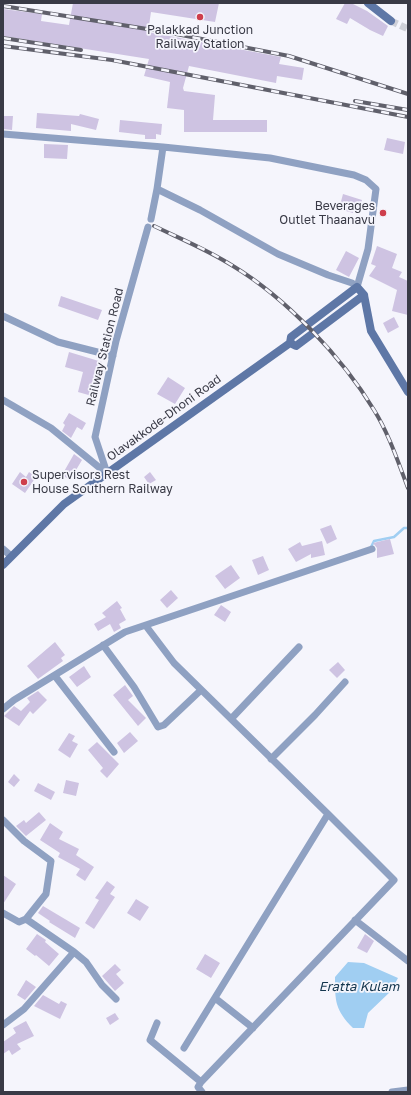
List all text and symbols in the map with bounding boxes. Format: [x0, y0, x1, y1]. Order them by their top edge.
marker: Palakkad Junction Railway Station [195, 12, 205, 22]
place label: Palakkad Junction Railway Station [147, 23, 253, 51]
place label: Beverages Outlet Thaanavu [279, 199, 375, 227]
marker: Beverages Outlet Thaanavu [378, 208, 388, 218]
street label: Railway Station Road [83, 286, 127, 408]
street label: Olavakkode-Dhoni Road [104, 372, 224, 464]
place label: Supervisors Rest House Southern Railway [32, 468, 173, 496]
marker: Supervisors Rest House Southern Railway [19, 477, 29, 487]
water label: Eratta Kulam [319, 979, 399, 995]

